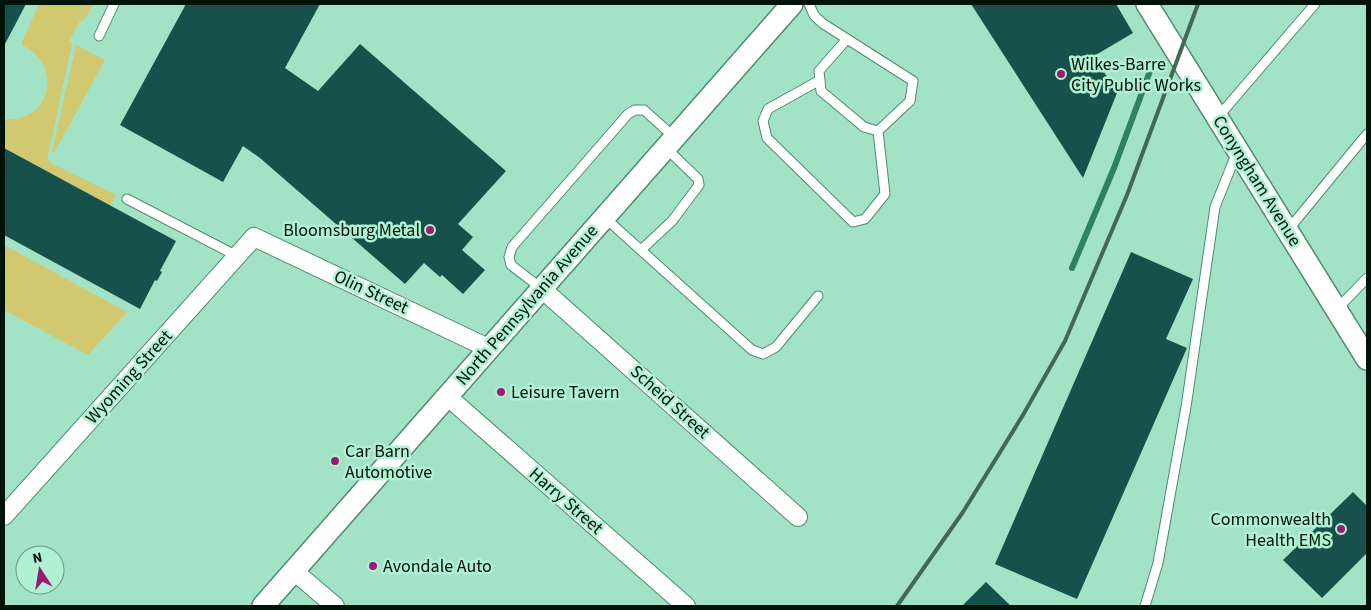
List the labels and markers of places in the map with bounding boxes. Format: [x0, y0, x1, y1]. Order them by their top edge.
place label: Wilkes-Barre City Public Works [1071, 52, 1201, 98]
marker: Wilkes-Barre City Public Works [1055, 68, 1067, 80]
place label: Bloomsburg Metal [283, 218, 420, 243]
marker: Bloomsburg Metal [424, 224, 436, 236]
place label: Leisure Tavern [511, 380, 620, 405]
marker: Leisure Tavern [495, 386, 507, 398]
place label: Car Barn Automotive [345, 439, 432, 485]
marker: Car Barn Automotive [329, 455, 341, 467]
place label: Commonwealth Health EMS [1210, 507, 1331, 553]
marker: Commonwealth Health EMS [1335, 523, 1347, 535]
place label: Avondale Auto [383, 554, 492, 579]
marker: Avondale Auto [367, 560, 379, 572]

